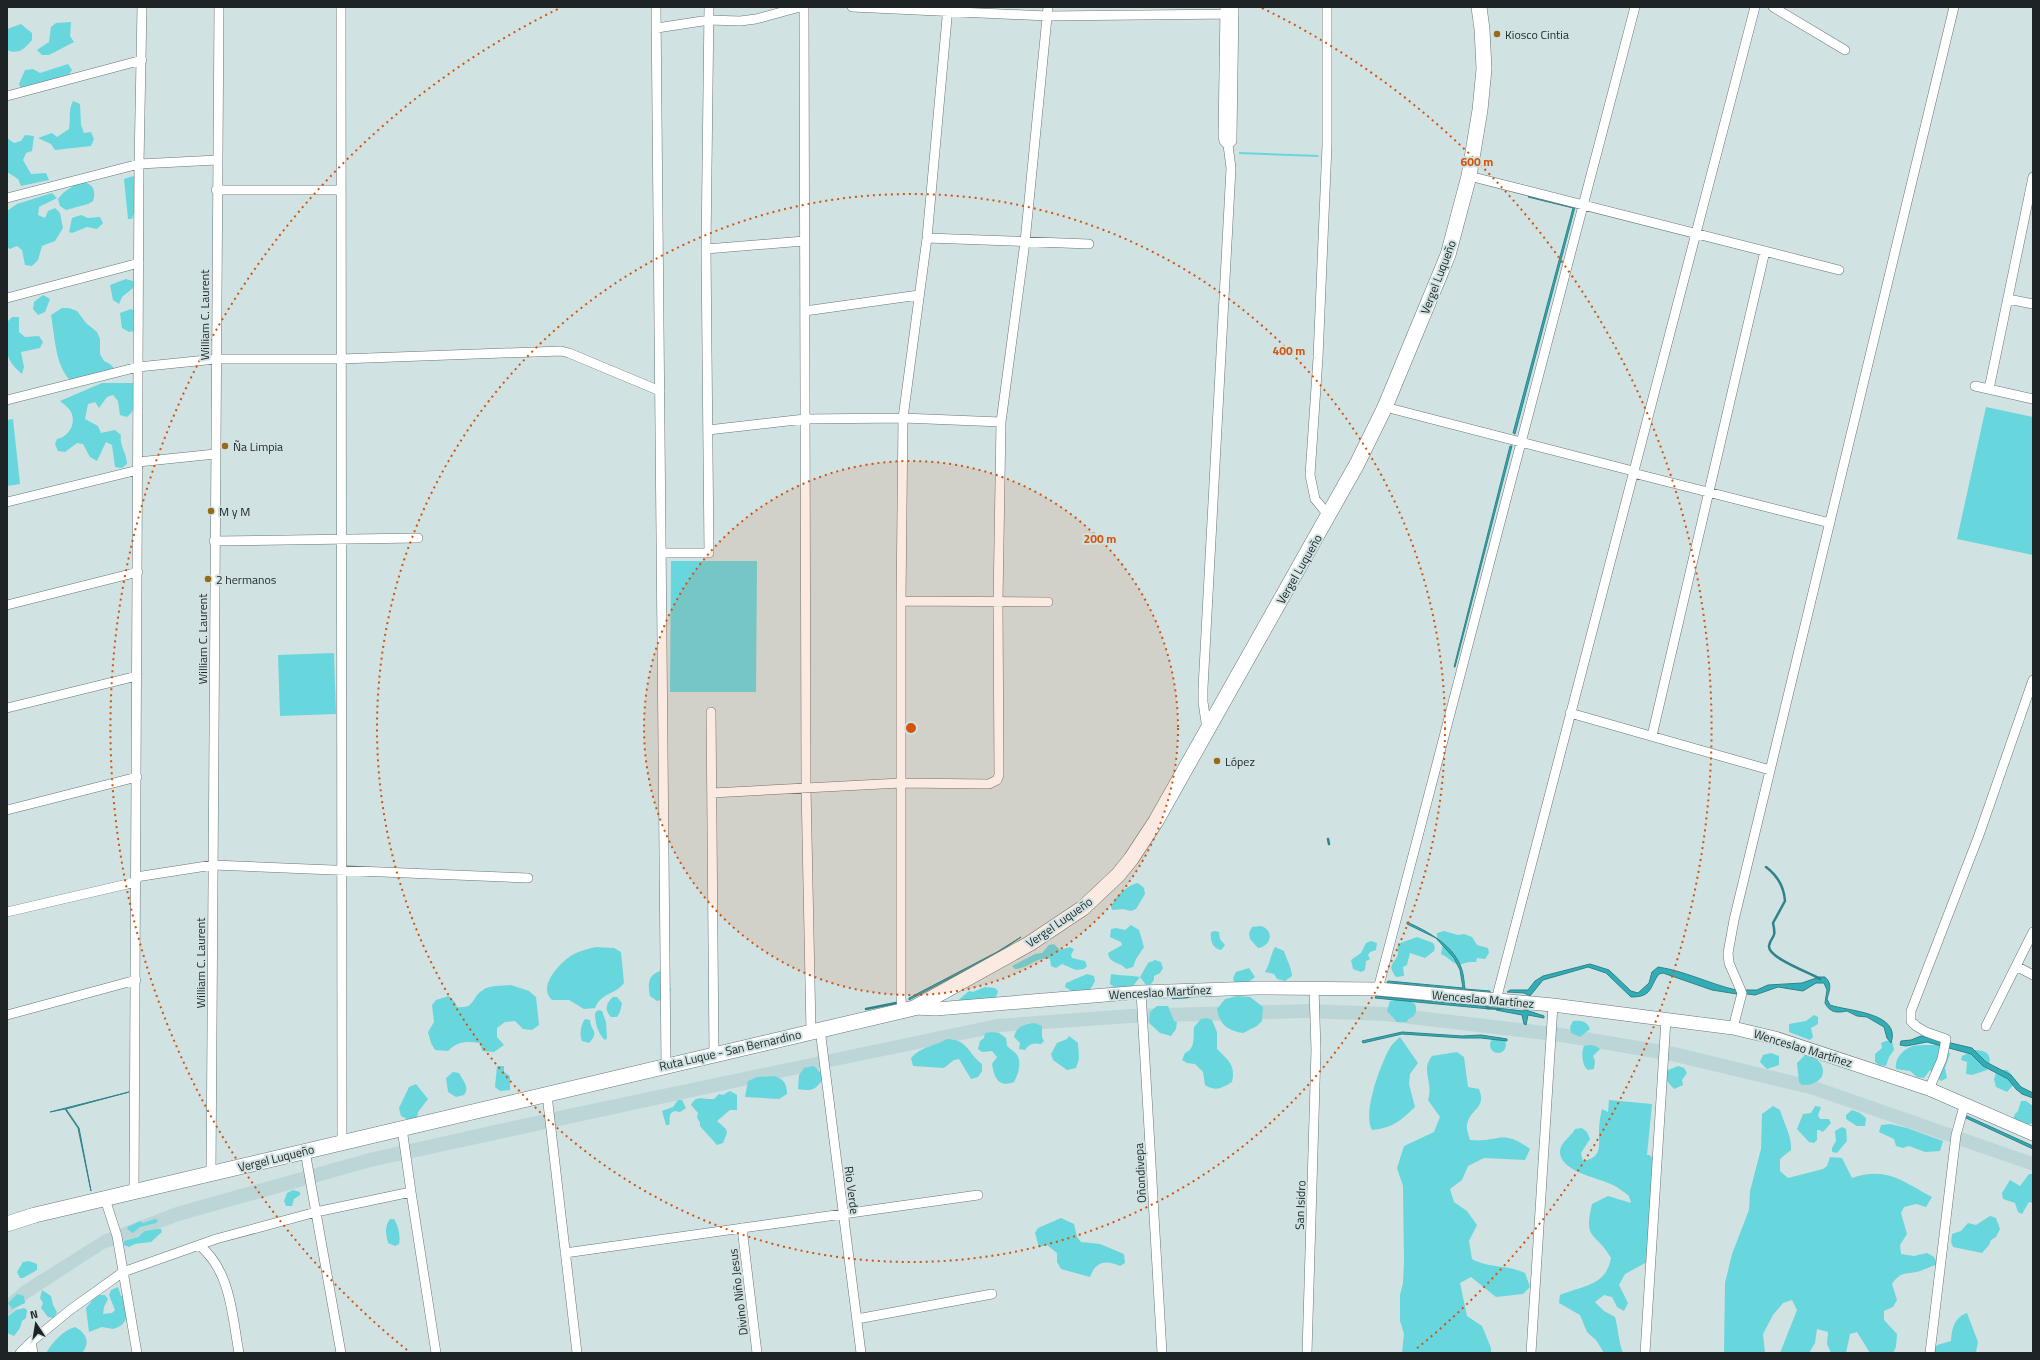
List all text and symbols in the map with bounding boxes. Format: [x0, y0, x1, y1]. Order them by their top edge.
place label: Kiosco Cintia [1505, 25, 1569, 44]
marker: Kiosco Cintia [1492, 29, 1502, 39]
text: 600 m [1461, 152, 1493, 171]
street label: Vergel Luqueño [1415, 237, 1461, 317]
street label: William C. Laurent [195, 269, 214, 360]
text: 400 m [1273, 341, 1305, 360]
place label: Ña Limpia [233, 437, 283, 456]
marker: Ña Limpia [220, 441, 230, 451]
place label: M y M [219, 502, 250, 521]
marker: M y M [206, 506, 216, 516]
text: 200 m [1084, 529, 1116, 548]
street label: Vergel Luqueño [1271, 530, 1327, 608]
place label: 2 hermanos [216, 570, 277, 589]
marker: 2 hermanos [203, 574, 213, 584]
street label: William C. Laurent [193, 593, 212, 684]
centre of rings [904, 721, 918, 735]
place label: López [1225, 752, 1255, 771]
marker: López [1212, 756, 1222, 766]
street label: Vergel Luqueño [1022, 892, 1096, 952]
street label: William C. Laurent [191, 917, 210, 1008]
street label: Wenceslao Martínez [1108, 980, 1212, 1004]
street label: Wenceslao Martínez [1431, 985, 1535, 1013]
street label: Ruta Luque - San Bernardino [657, 1024, 803, 1076]
street label: Wenceslao Martínez [1751, 1024, 1855, 1072]
street label: Vergel Luqueño [236, 1139, 316, 1177]
street label: Oñondivepa [1129, 1142, 1151, 1204]
street label: Rio Verde [840, 1165, 864, 1215]
street label: San Isidro [1290, 1180, 1310, 1230]
street label: Divino Niño Jesus [723, 1247, 753, 1337]
north arrow [16, 1304, 56, 1344]
text: N [29, 1306, 39, 1323]

